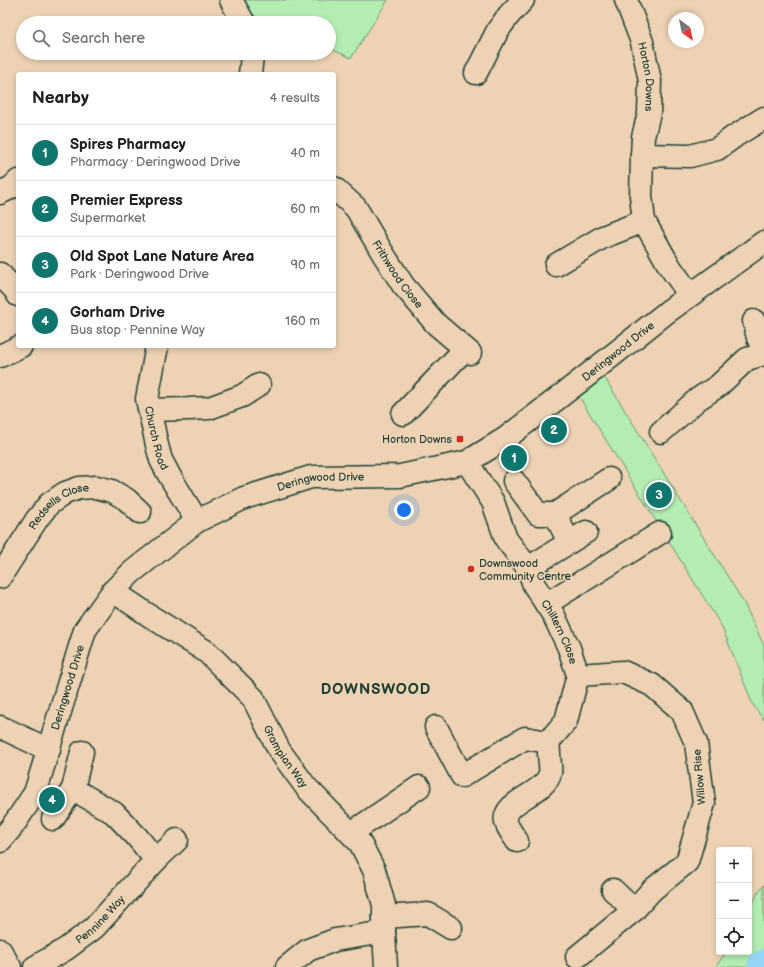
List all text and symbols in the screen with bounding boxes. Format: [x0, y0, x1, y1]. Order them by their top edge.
north arrow [668, 12, 704, 48]
search box [16, 16, 336, 60]
icon: search [30, 27, 52, 49]
text: Search here [62, 29, 145, 48]
street label: Horton Downs [635, 41, 656, 112]
text: Nearby [32, 88, 89, 108]
text: 4 results [270, 90, 320, 106]
text: Spires Pharmacy [70, 135, 186, 154]
text: 1 [42, 145, 48, 161]
text: 40 m [290, 145, 320, 161]
text: Pharmacy · Deringwood Drive [70, 154, 240, 170]
text: Premier Express [70, 191, 183, 210]
text: 2 [41, 201, 49, 217]
text: 60 m [290, 201, 320, 217]
text: Supermarket [70, 210, 146, 226]
street label: Frithwood Close [369, 238, 426, 311]
text: Old Spot Lane Nature Area [70, 247, 254, 266]
text: 3 [41, 257, 49, 273]
text: 90 m [291, 257, 320, 273]
text: Park · Deringwood Drive [70, 266, 209, 282]
text: Gorham Drive [70, 303, 165, 322]
text: 4 [41, 313, 49, 329]
text: 160 m [285, 313, 320, 329]
street label: Deringwood Drive [580, 318, 657, 384]
text: Bus stop · Pennine Way [70, 322, 205, 338]
street label: Church Road [142, 405, 171, 472]
pin: 2 [541, 415, 567, 445]
place label: Horton Downs [382, 433, 453, 446]
marker: Horton Downs [455, 434, 465, 444]
pin: 1 [501, 443, 527, 473]
street label: Deringwood Drive [276, 470, 365, 494]
pin: 3 [646, 480, 672, 510]
street label: Redsells Close [26, 481, 90, 532]
your location [394, 500, 414, 520]
place label: Downswood Community Centre [479, 557, 571, 583]
marker: Downswood Community Centre [466, 564, 476, 574]
street label: Chiltern Close [538, 597, 580, 666]
street label: Deringwood Drive [49, 643, 87, 732]
district label: DOWNSWOOD [321, 680, 431, 699]
street label: Grampian Way [261, 723, 310, 790]
street label: Willow Rise [691, 748, 708, 805]
pin: 4 [39, 785, 65, 815]
map controls [716, 847, 752, 955]
button: + [716, 847, 752, 883]
button: − [716, 883, 752, 919]
street label: Pennine Way [73, 893, 128, 947]
button: locate [716, 919, 752, 955]

